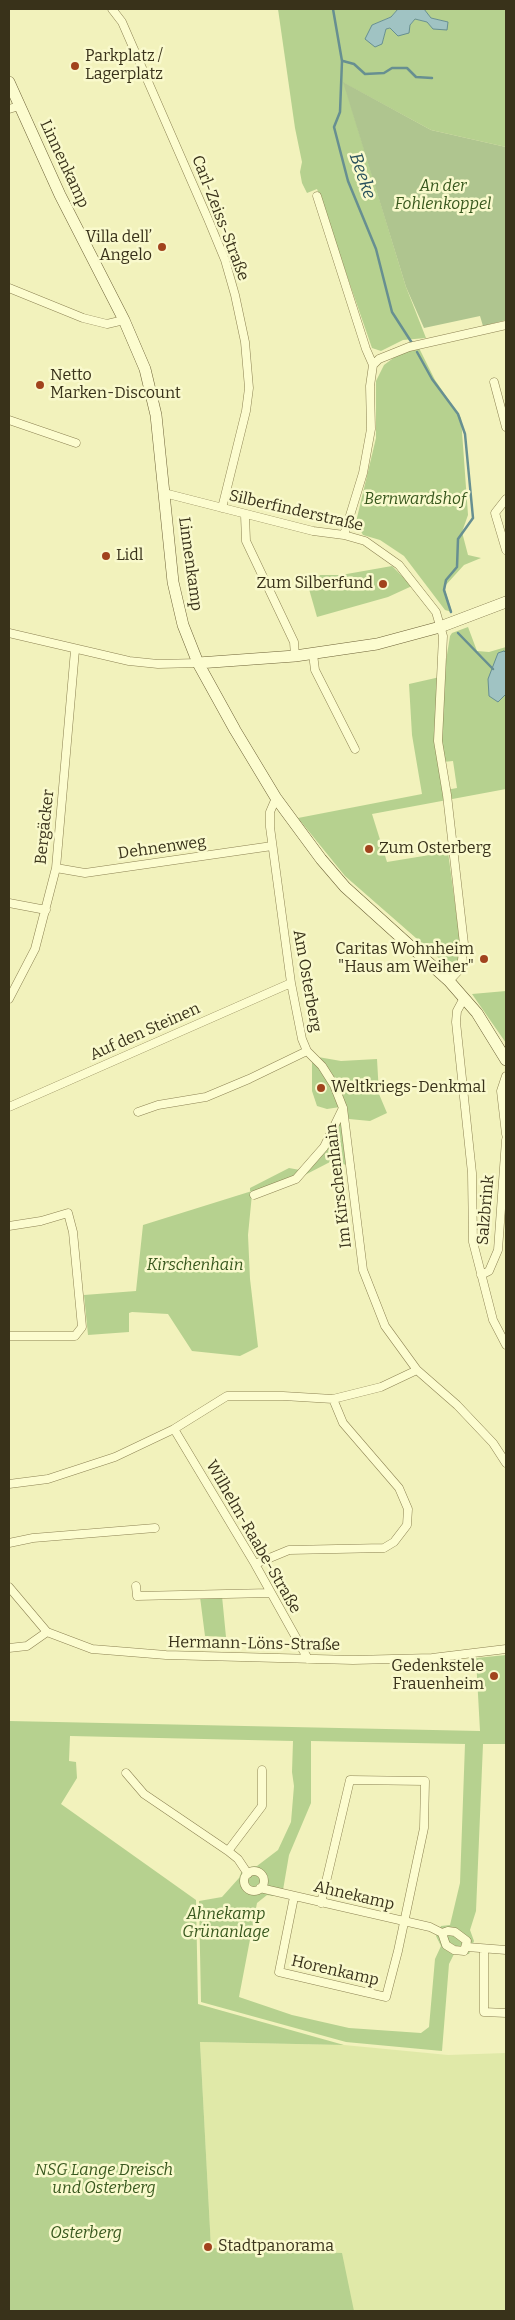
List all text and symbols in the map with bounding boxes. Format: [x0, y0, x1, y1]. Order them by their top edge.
place label: Parkplatz / Lagerplatz [85, 47, 163, 85]
marker: Parkplatz / Lagerplatz [69, 60, 81, 72]
street label: Linnenkamp [35, 117, 93, 211]
water label: Beeke [344, 150, 380, 202]
street label: Carl-Zeiss-Straße [187, 153, 253, 283]
park label: An der Fohlenkoppel [395, 177, 491, 215]
place label: Villa dell’ Angelo [86, 228, 152, 266]
marker: Villa dell’ Angelo [156, 241, 168, 253]
place label: Netto Marken-Discount [50, 366, 181, 404]
marker: Netto Marken-Discount [34, 379, 46, 391]
street label: Silberfinderstraße [227, 486, 365, 536]
park label: Bernwardshof [364, 490, 466, 510]
street label: Linnenkamp [174, 516, 206, 612]
place label: Lidl [116, 546, 143, 566]
marker: Lidl [100, 550, 112, 562]
place label: Zum Silberfund [257, 574, 373, 594]
marker: Zum Silberfund [377, 578, 389, 590]
street label: Bergäcker [32, 788, 58, 866]
street label: Dehnenweg [117, 832, 207, 864]
place label: Zum Osterberg [379, 839, 491, 859]
marker: Zum Osterberg [363, 843, 375, 855]
street label: Am Osterberg [289, 928, 325, 1034]
place label: Caritas Wohnheim "Haus am Weiher" [335, 940, 474, 978]
marker: Caritas Wohnheim "Haus am Weiher" [478, 953, 490, 965]
street label: Auf den Steinen [87, 999, 203, 1065]
place label: Weltkriegs-Denkmal [331, 1078, 486, 1098]
marker: Weltkriegs-Denkmal [315, 1082, 327, 1094]
street label: Im Kirschenhain [322, 1123, 356, 1249]
street label: Salzbrink [473, 1174, 499, 1246]
park label: Kirschenhain [147, 1256, 243, 1276]
street label: Wilhelm-Raabe-Straße [201, 1457, 305, 1617]
street label: Hermann-Löns-Straße [168, 1633, 340, 1655]
place label: Gedenkstele Frauenheim [391, 1657, 484, 1695]
marker: Gedenkstele Frauenheim [488, 1670, 500, 1682]
street label: Ahnekamp [312, 1877, 396, 1915]
park label: Ahnekamp Grünanlage [182, 1905, 270, 1943]
street label: Horenkamp [289, 1952, 381, 1990]
park label: NSG Lange Dreisch und Osterberg [35, 2161, 173, 2199]
park label: Osterberg [50, 2224, 122, 2244]
place label: Stadtpanorama [218, 2237, 334, 2257]
marker: Stadtpanorama [202, 2241, 214, 2253]

